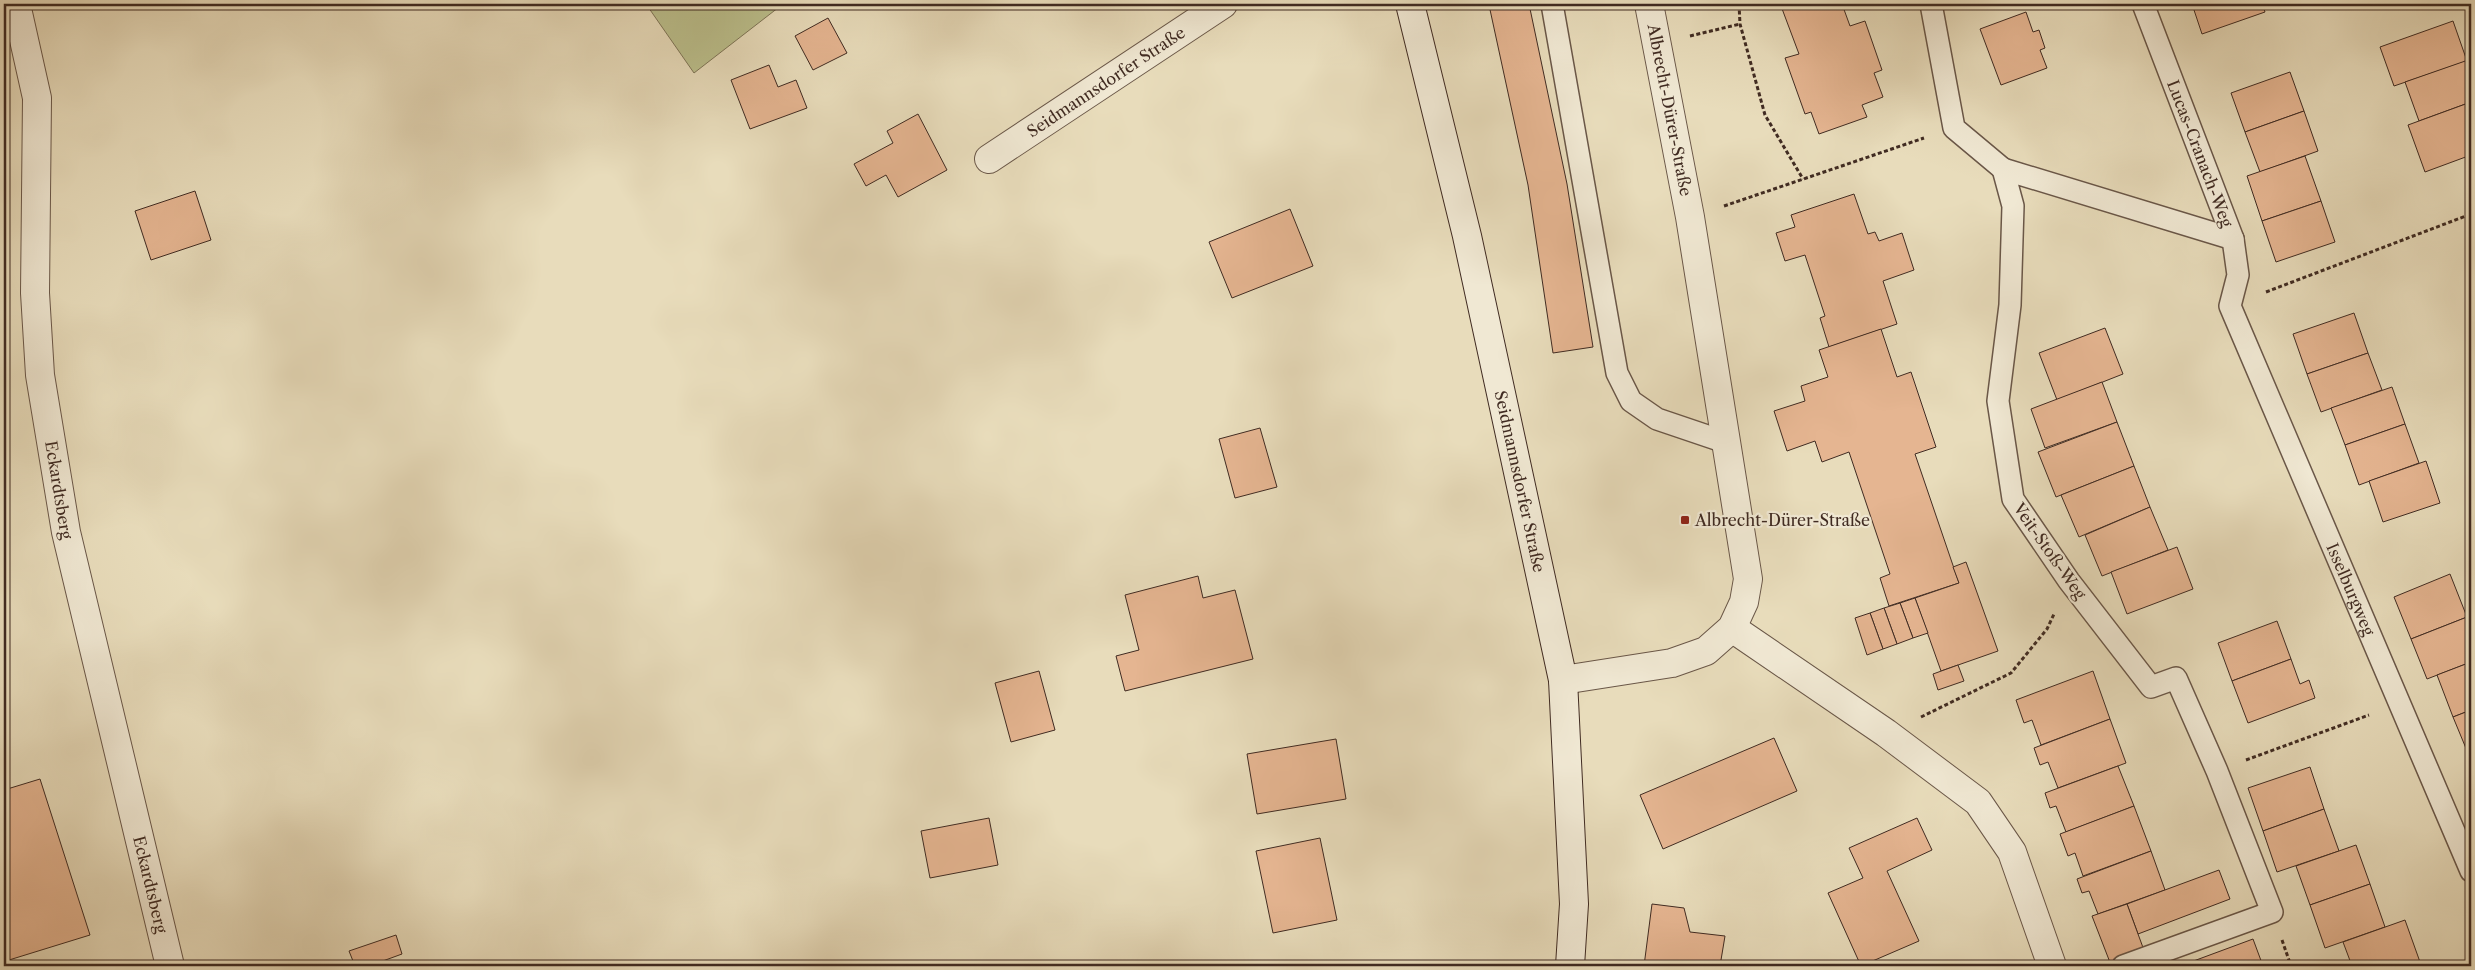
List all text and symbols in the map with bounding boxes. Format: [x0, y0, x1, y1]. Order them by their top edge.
street label: Albrecht-Dürer-Straße [1643, 21, 1697, 198]
street label: Seidmannsdorfer Straße [1023, 22, 1189, 141]
street label: Lucas-Cranach-Weg [2163, 77, 2238, 230]
street label: Seidmannsdorfer Straße [1491, 389, 1549, 574]
street label: Eckardtsberg [41, 439, 78, 542]
street label: Veit-Stoß-Weg [2009, 498, 2091, 604]
place label: Albrecht-Dürer-Straße [1694, 510, 1870, 530]
marker: Albrecht-Dürer-Straße [1679, 514, 1691, 526]
street label: Isselburgweg [2322, 540, 2380, 639]
street label: Eckardtsberg [129, 834, 172, 936]

